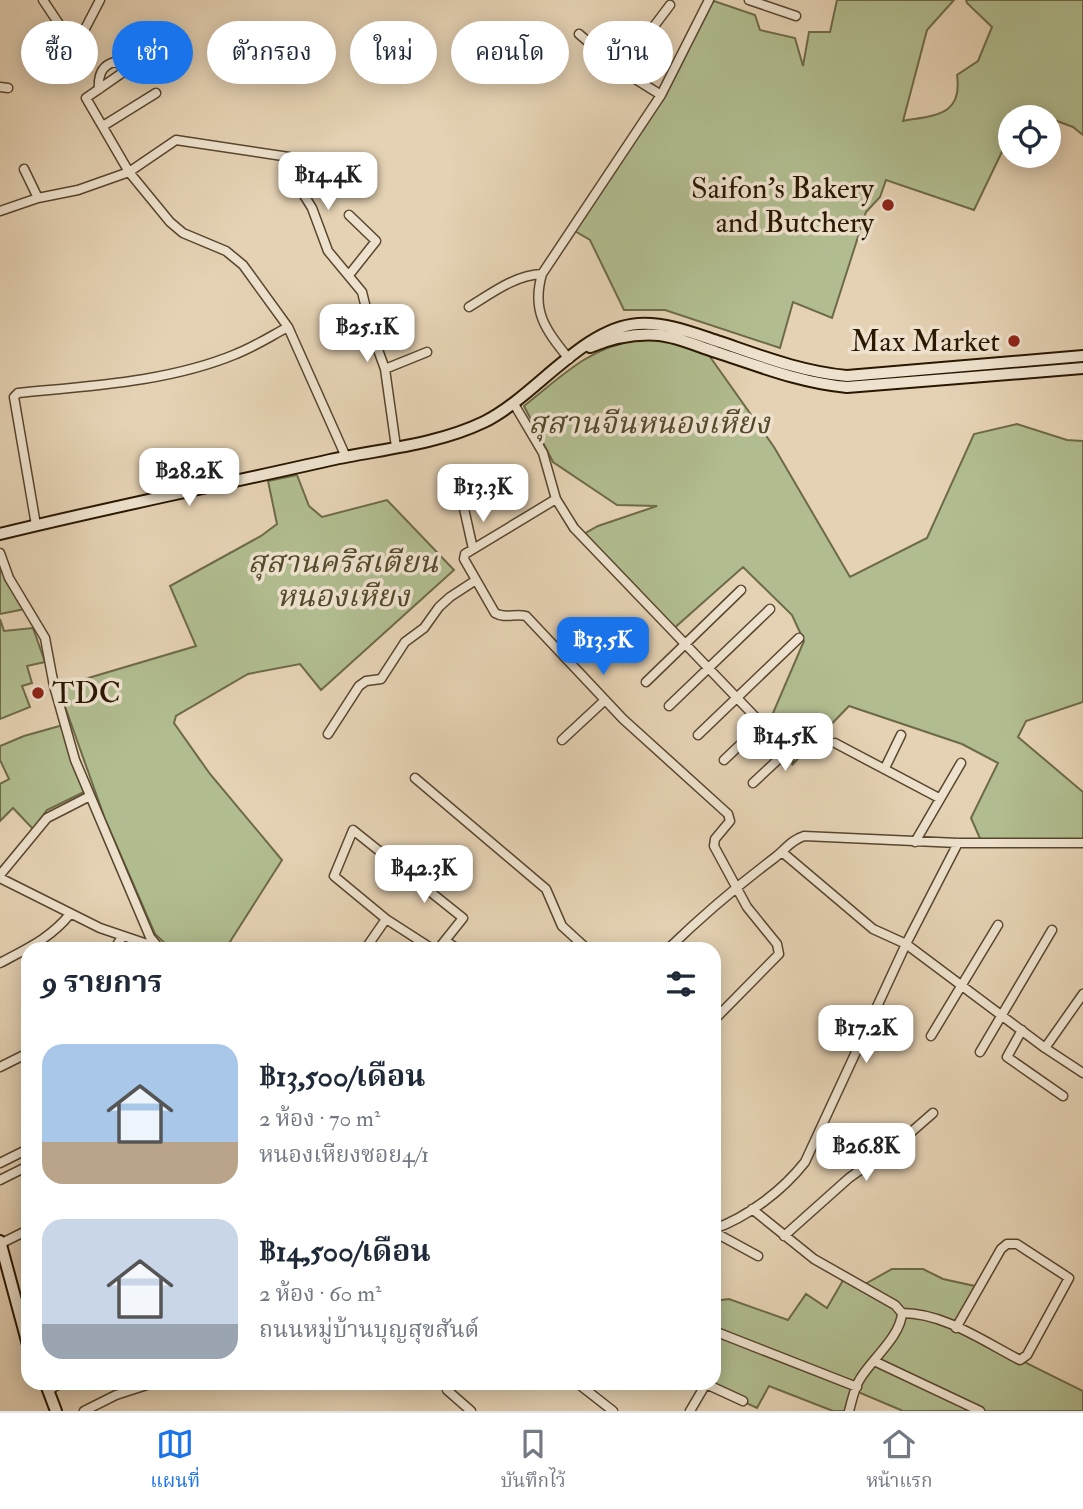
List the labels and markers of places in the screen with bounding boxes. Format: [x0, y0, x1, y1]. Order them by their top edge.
pin: ฿14.4K [271, 152, 385, 212]
place label: Saifon's Bakery and Butchery [691, 170, 875, 241]
marker: Saifon's Bakery and Butchery [880, 197, 896, 213]
pin: ฿25.1K [310, 304, 424, 364]
place label: Max Market [851, 323, 1000, 360]
marker: Max Market [1006, 333, 1022, 349]
pin: ฿28.2K [132, 448, 246, 508]
pin: ฿13.3K [426, 464, 540, 524]
pin: ฿13.5K [546, 618, 660, 677]
place label: TDC [52, 675, 121, 712]
marker: TDC [30, 685, 46, 701]
pin: ฿14.5K [728, 714, 842, 773]
pin: ฿42.3K [367, 846, 481, 905]
pin: ฿17.2K [809, 1006, 923, 1065]
pin: ฿26.8K [809, 1124, 923, 1183]

